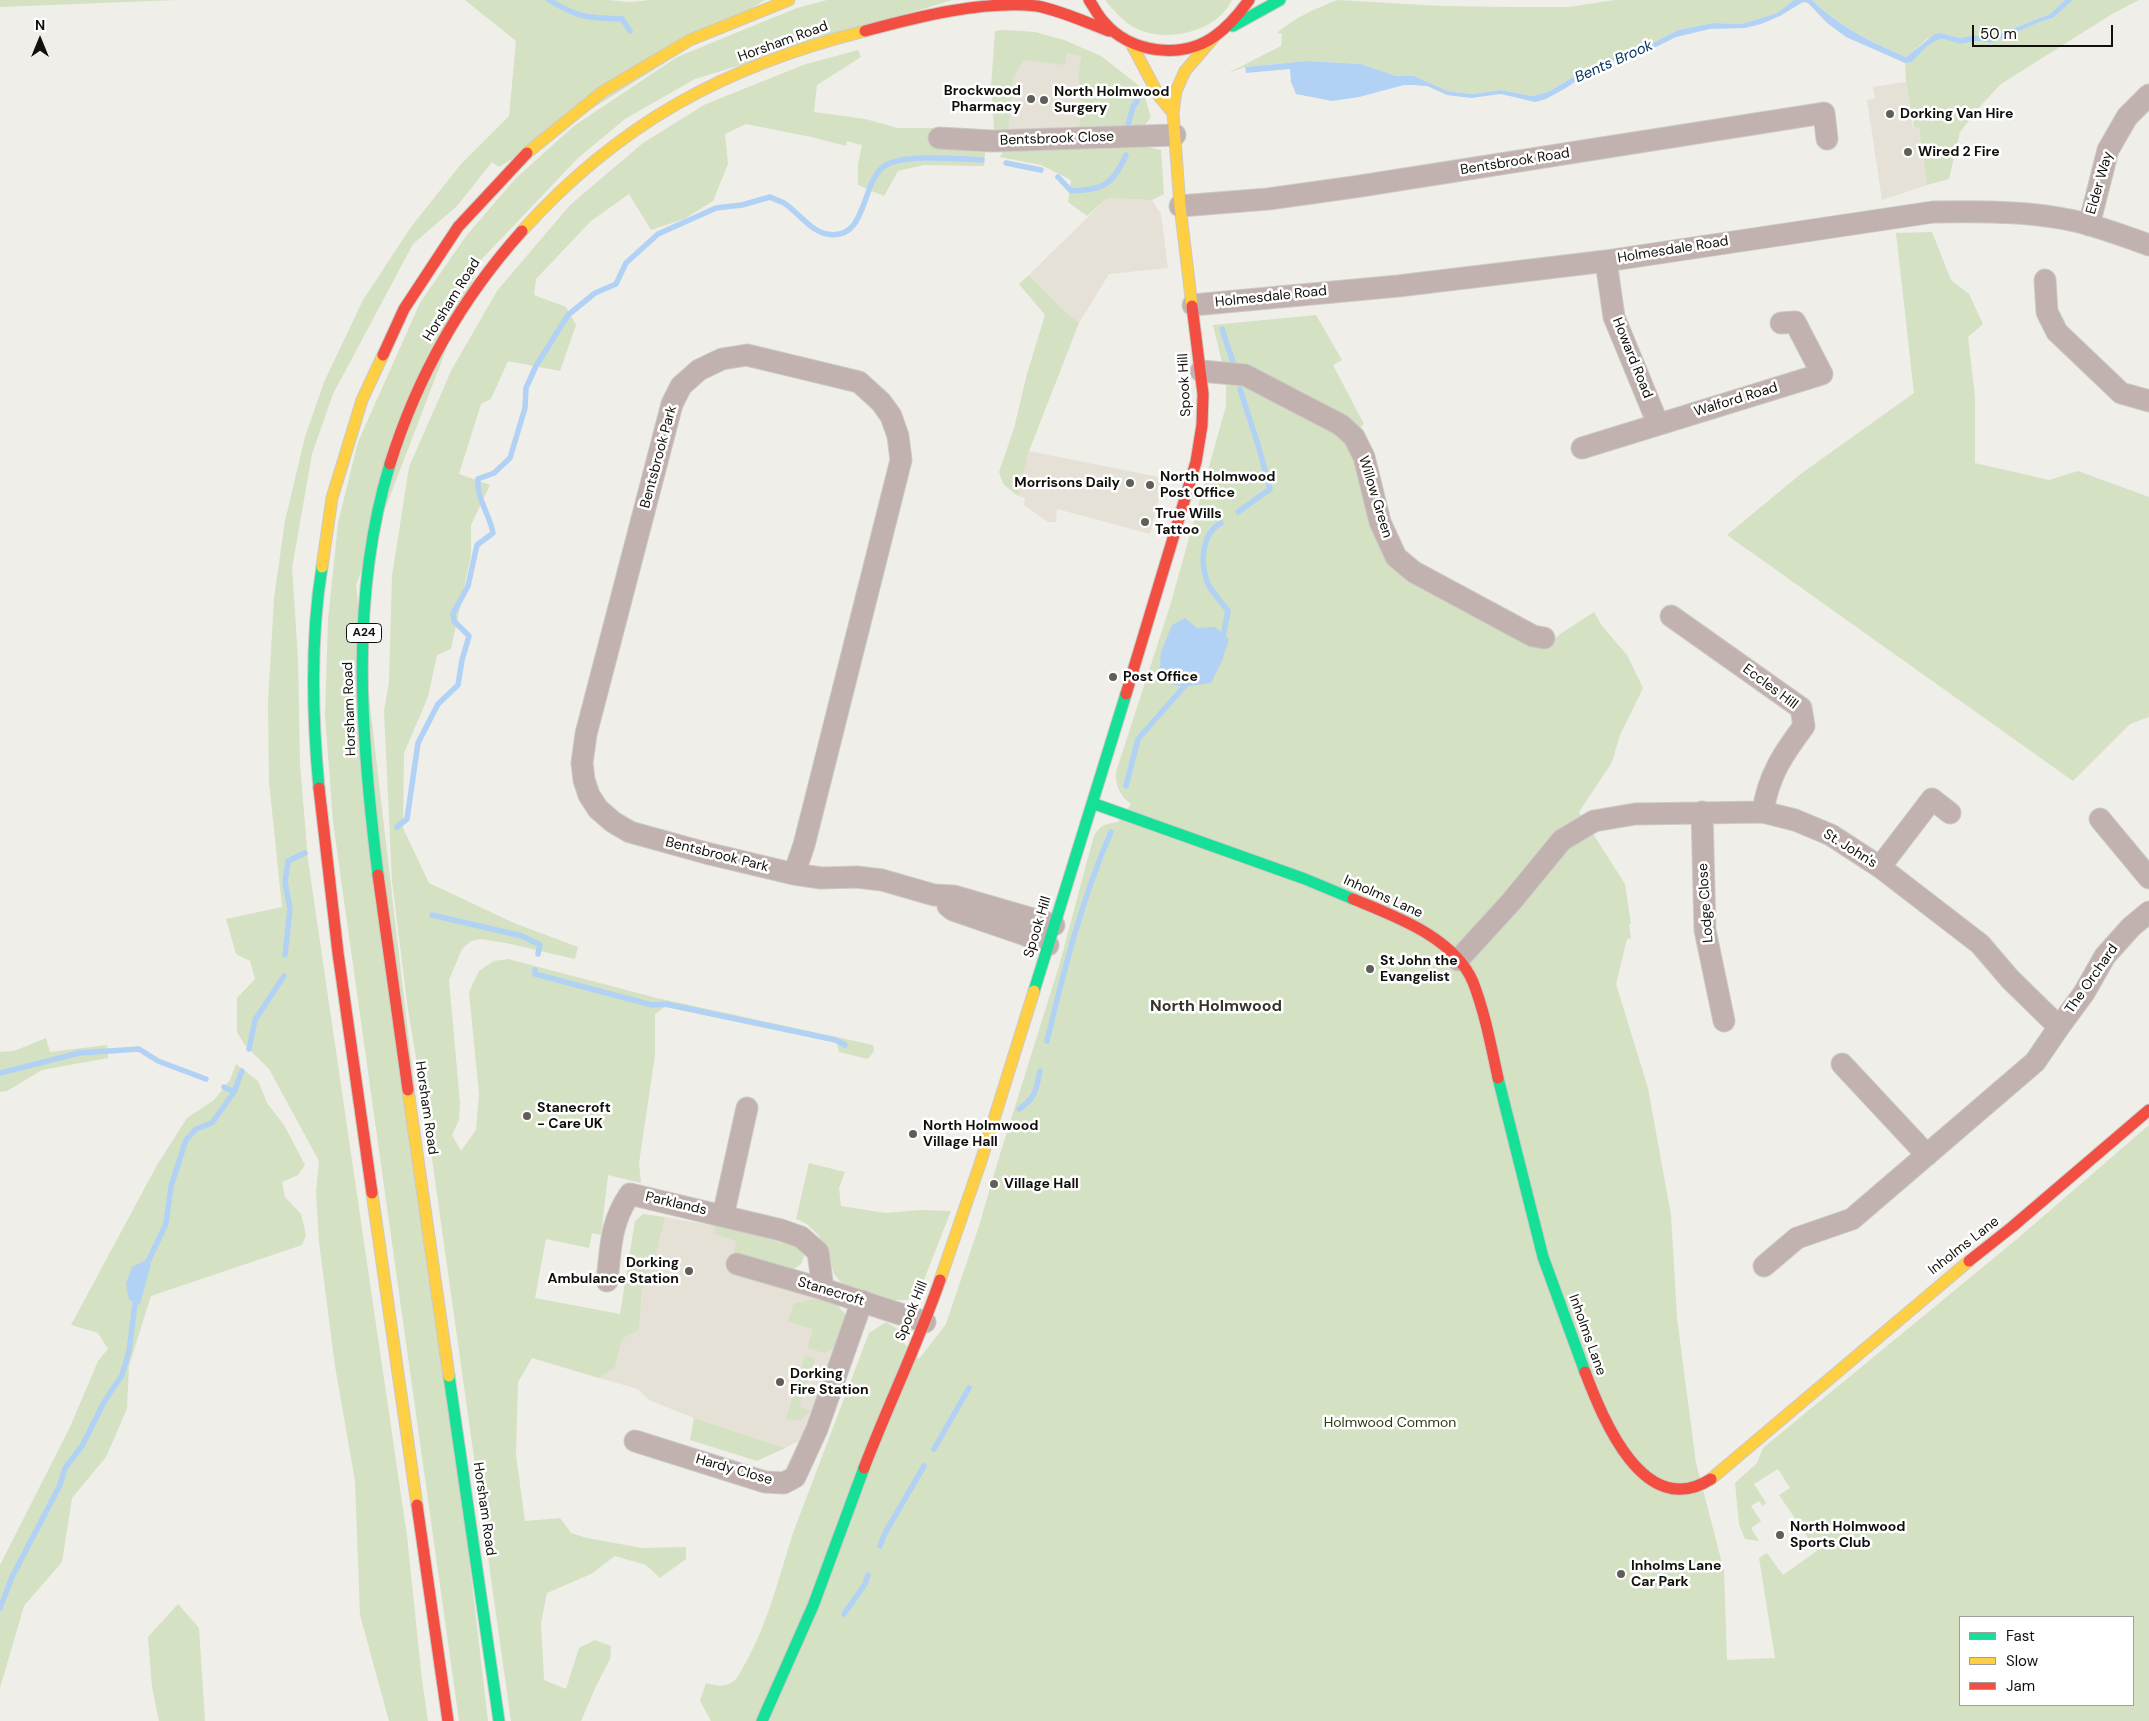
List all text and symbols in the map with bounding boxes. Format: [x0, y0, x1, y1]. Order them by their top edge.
north arrow [15, 15, 65, 65]
scale bar [1974, 15, 2115, 47]
text: N [35, 16, 45, 34]
street label: Horsham Road [736, 18, 830, 66]
text: 50 m [1980, 24, 2017, 44]
water label: Bents Brook [1572, 37, 1656, 87]
place label: Brockwood Pharmacy [944, 83, 1021, 115]
place label: North Holmwood Surgery [1054, 84, 1169, 116]
marker: Brockwood Pharmacy [1025, 93, 1037, 105]
marker: North Holmwood Surgery [1038, 94, 1050, 106]
place label: Dorking Van Hire [1900, 106, 2013, 122]
marker: Dorking Van Hire [1884, 108, 1896, 120]
street label: Bentsbrook Close [1000, 129, 1114, 149]
place label: Wired 2 Fire [1918, 144, 2000, 160]
street label: Bentsbrook Road [1459, 145, 1571, 179]
marker: Wired 2 Fire [1902, 146, 1914, 158]
street label: Elder Way [2083, 150, 2117, 216]
street label: Holmesdale Road [1616, 233, 1730, 267]
street label: Horsham Road [420, 255, 484, 345]
street label: Holmesdale Road [1214, 283, 1328, 311]
street label: Howard Road [1608, 315, 1656, 401]
street label: Spook Hill [1175, 353, 1195, 417]
street label: Walford Road [1692, 379, 1780, 421]
street label: Bentsbrook Park [637, 404, 681, 510]
street label: Willow Green [1355, 454, 1395, 540]
place label: North Holmwood Post Office [1160, 469, 1275, 502]
place label: Morrisons Daily [1014, 475, 1120, 491]
marker: Morrisons Daily [1124, 477, 1136, 489]
marker: North Holmwood Post Office [1144, 479, 1156, 491]
place label: True Wills Tattoo [1155, 506, 1222, 538]
marker: True Wills Tattoo [1139, 516, 1151, 528]
road number: A24 [346, 624, 382, 642]
street label: Horsham Road [340, 661, 360, 757]
street label: Eccles Hill [1739, 661, 1801, 713]
place label: Post Office [1123, 669, 1198, 685]
marker: Post Office [1107, 671, 1119, 683]
street label: St. John's [1820, 826, 1880, 872]
street label: Bentsbrook Park [664, 834, 770, 876]
street label: Lodge Close [1695, 863, 1717, 943]
street label: Inholms Lane [1341, 872, 1425, 922]
street label: Spook Hill [1021, 894, 1055, 960]
street label: The Orchard [2062, 941, 2122, 1017]
place label: St John the Evangelist [1380, 953, 1458, 986]
marker: St John the Evangelist [1364, 963, 1376, 975]
district label: North Holmwood [1150, 997, 1282, 1017]
street label: Horsham Road [411, 1060, 441, 1156]
place label: Stanecroft - Care UK [537, 1100, 611, 1132]
marker: Stanecroft - Care UK [521, 1110, 533, 1122]
place label: North Holmwood Village Hall [923, 1118, 1038, 1150]
marker: North Holmwood Village Hall [907, 1128, 919, 1140]
place label: Village Hall [1004, 1176, 1079, 1192]
marker: Village Hall [988, 1178, 1000, 1190]
street label: Parklands [644, 1189, 708, 1219]
street label: Inholms Lane [1925, 1213, 2003, 1279]
place label: Dorking Ambulance Station [548, 1255, 679, 1288]
marker: Dorking Ambulance Station [683, 1265, 695, 1277]
street label: Stanecroft [796, 1274, 866, 1310]
street label: Spook Hill [892, 1278, 932, 1344]
street label: Inholms Lane [1565, 1292, 1609, 1378]
place label: Dorking Fire Station [790, 1366, 869, 1398]
marker: Dorking Fire Station [774, 1376, 786, 1388]
park label: Holmwood Common [1324, 1415, 1456, 1431]
street label: Hardy Close [694, 1451, 774, 1489]
street label: Horsham Road [469, 1461, 499, 1557]
place label: North Holmwood Sports Club [1790, 1519, 1905, 1551]
marker: North Holmwood Sports Club [1774, 1529, 1786, 1541]
place label: Inholms Lane Car Park [1631, 1558, 1721, 1590]
marker: Inholms Lane Car Park [1615, 1568, 1627, 1580]
legend [1959, 1616, 2134, 1706]
text: Fast [2006, 1626, 2035, 1646]
text: Slow [2006, 1651, 2038, 1671]
text: Jam [2006, 1676, 2035, 1696]

